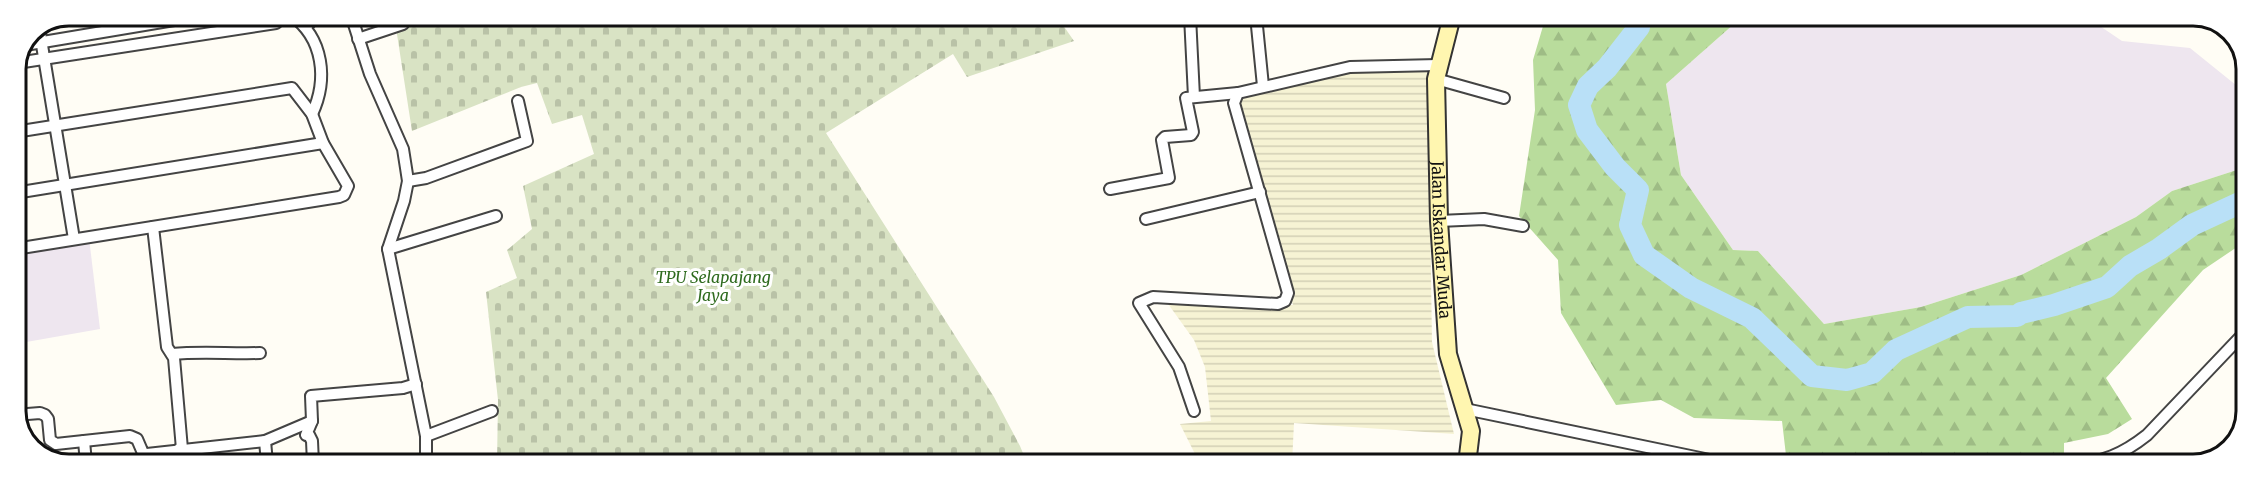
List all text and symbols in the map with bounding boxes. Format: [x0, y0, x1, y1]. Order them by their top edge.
street label: Jalan Iskandar Muda [1428, 160, 1456, 320]
park label: TPU Selapajang Jaya [655, 267, 771, 305]

